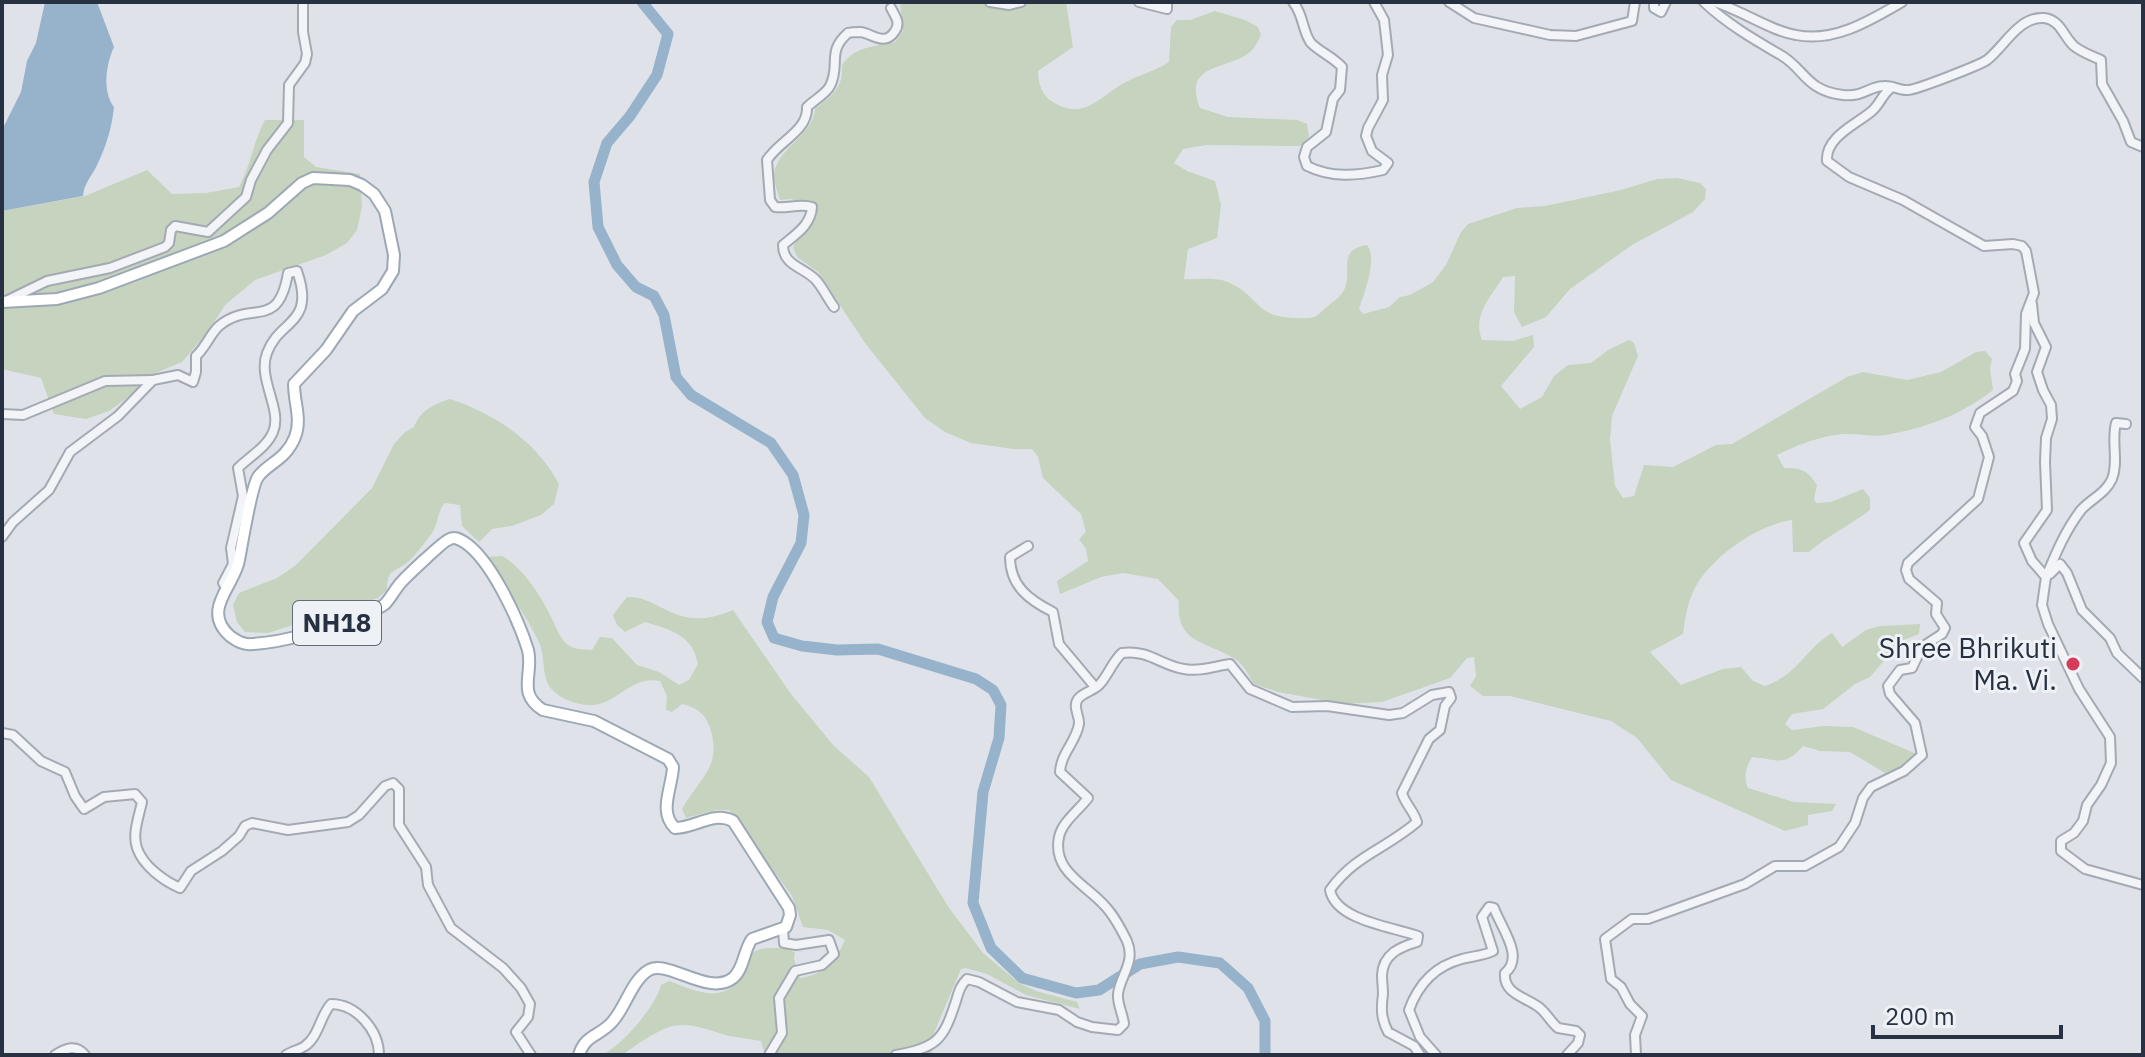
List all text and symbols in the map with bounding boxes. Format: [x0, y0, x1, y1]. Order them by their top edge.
road number: NH18 [293, 601, 381, 645]
place label: Shree Bhrikuti Ma. Vi. [1879, 629, 2057, 698]
marker: Shree Bhrikuti Ma. Vi. [2064, 655, 2082, 673]
scale bar [1873, 989, 2061, 1039]
text: 200 m [1885, 1000, 1955, 1032]

